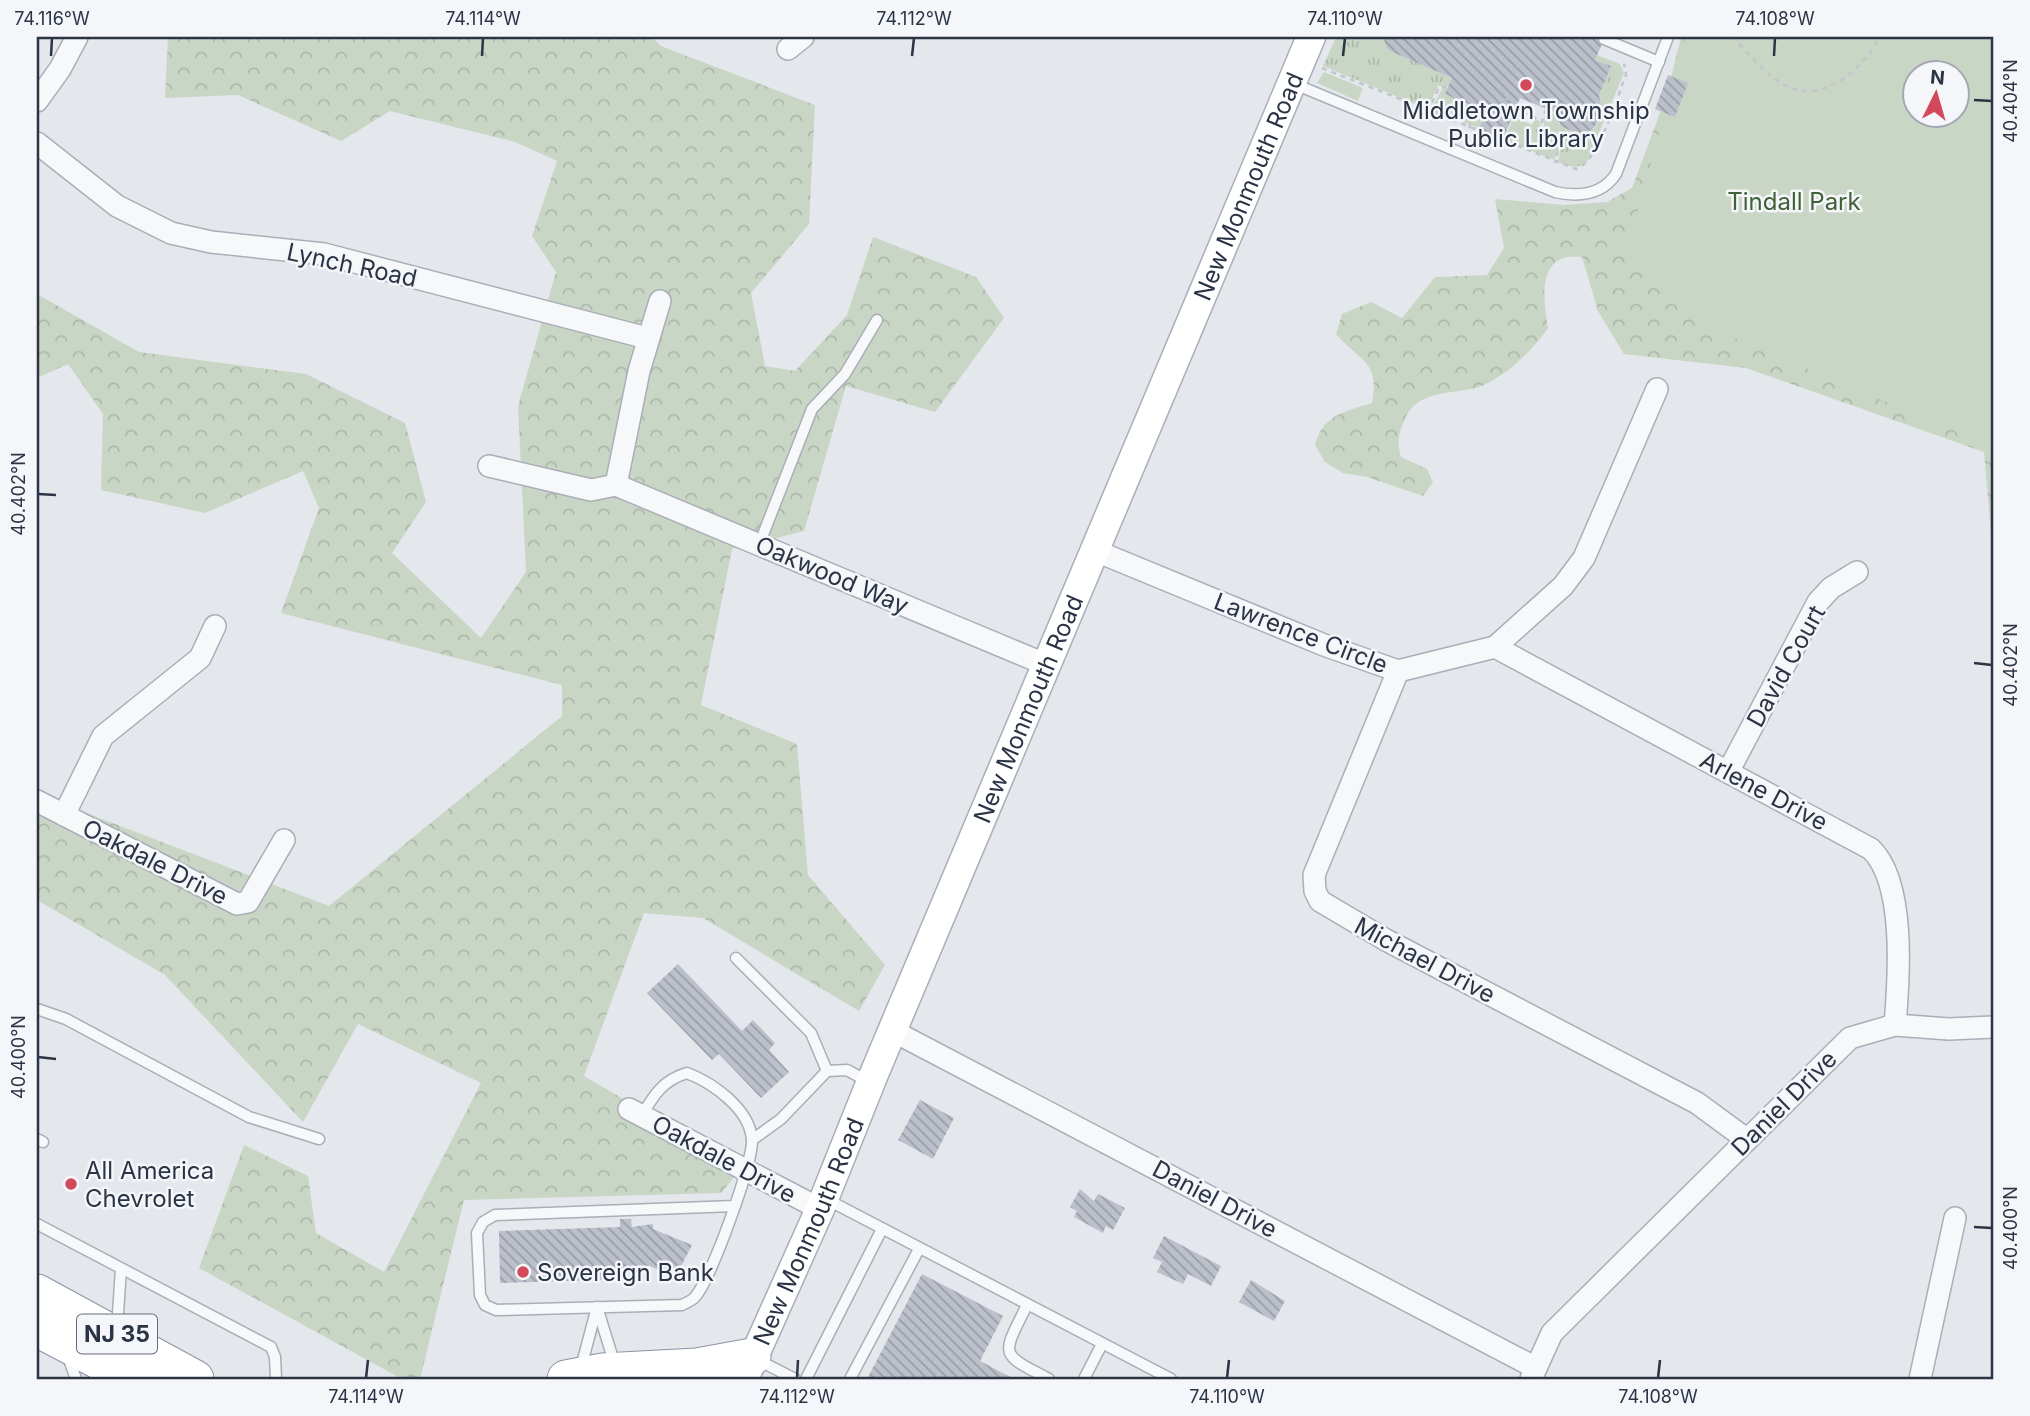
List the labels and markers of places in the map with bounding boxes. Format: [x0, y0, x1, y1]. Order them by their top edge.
marker: Middletown Township Public Library [1518, 77, 1534, 93]
place label: Middletown Township Public Library [1402, 96, 1650, 153]
place label: All America Chevrolet [85, 1156, 214, 1213]
marker: All America Chevrolet [63, 1176, 79, 1192]
place label: Sovereign Bank [537, 1258, 714, 1287]
marker: Sovereign Bank [515, 1264, 531, 1280]

